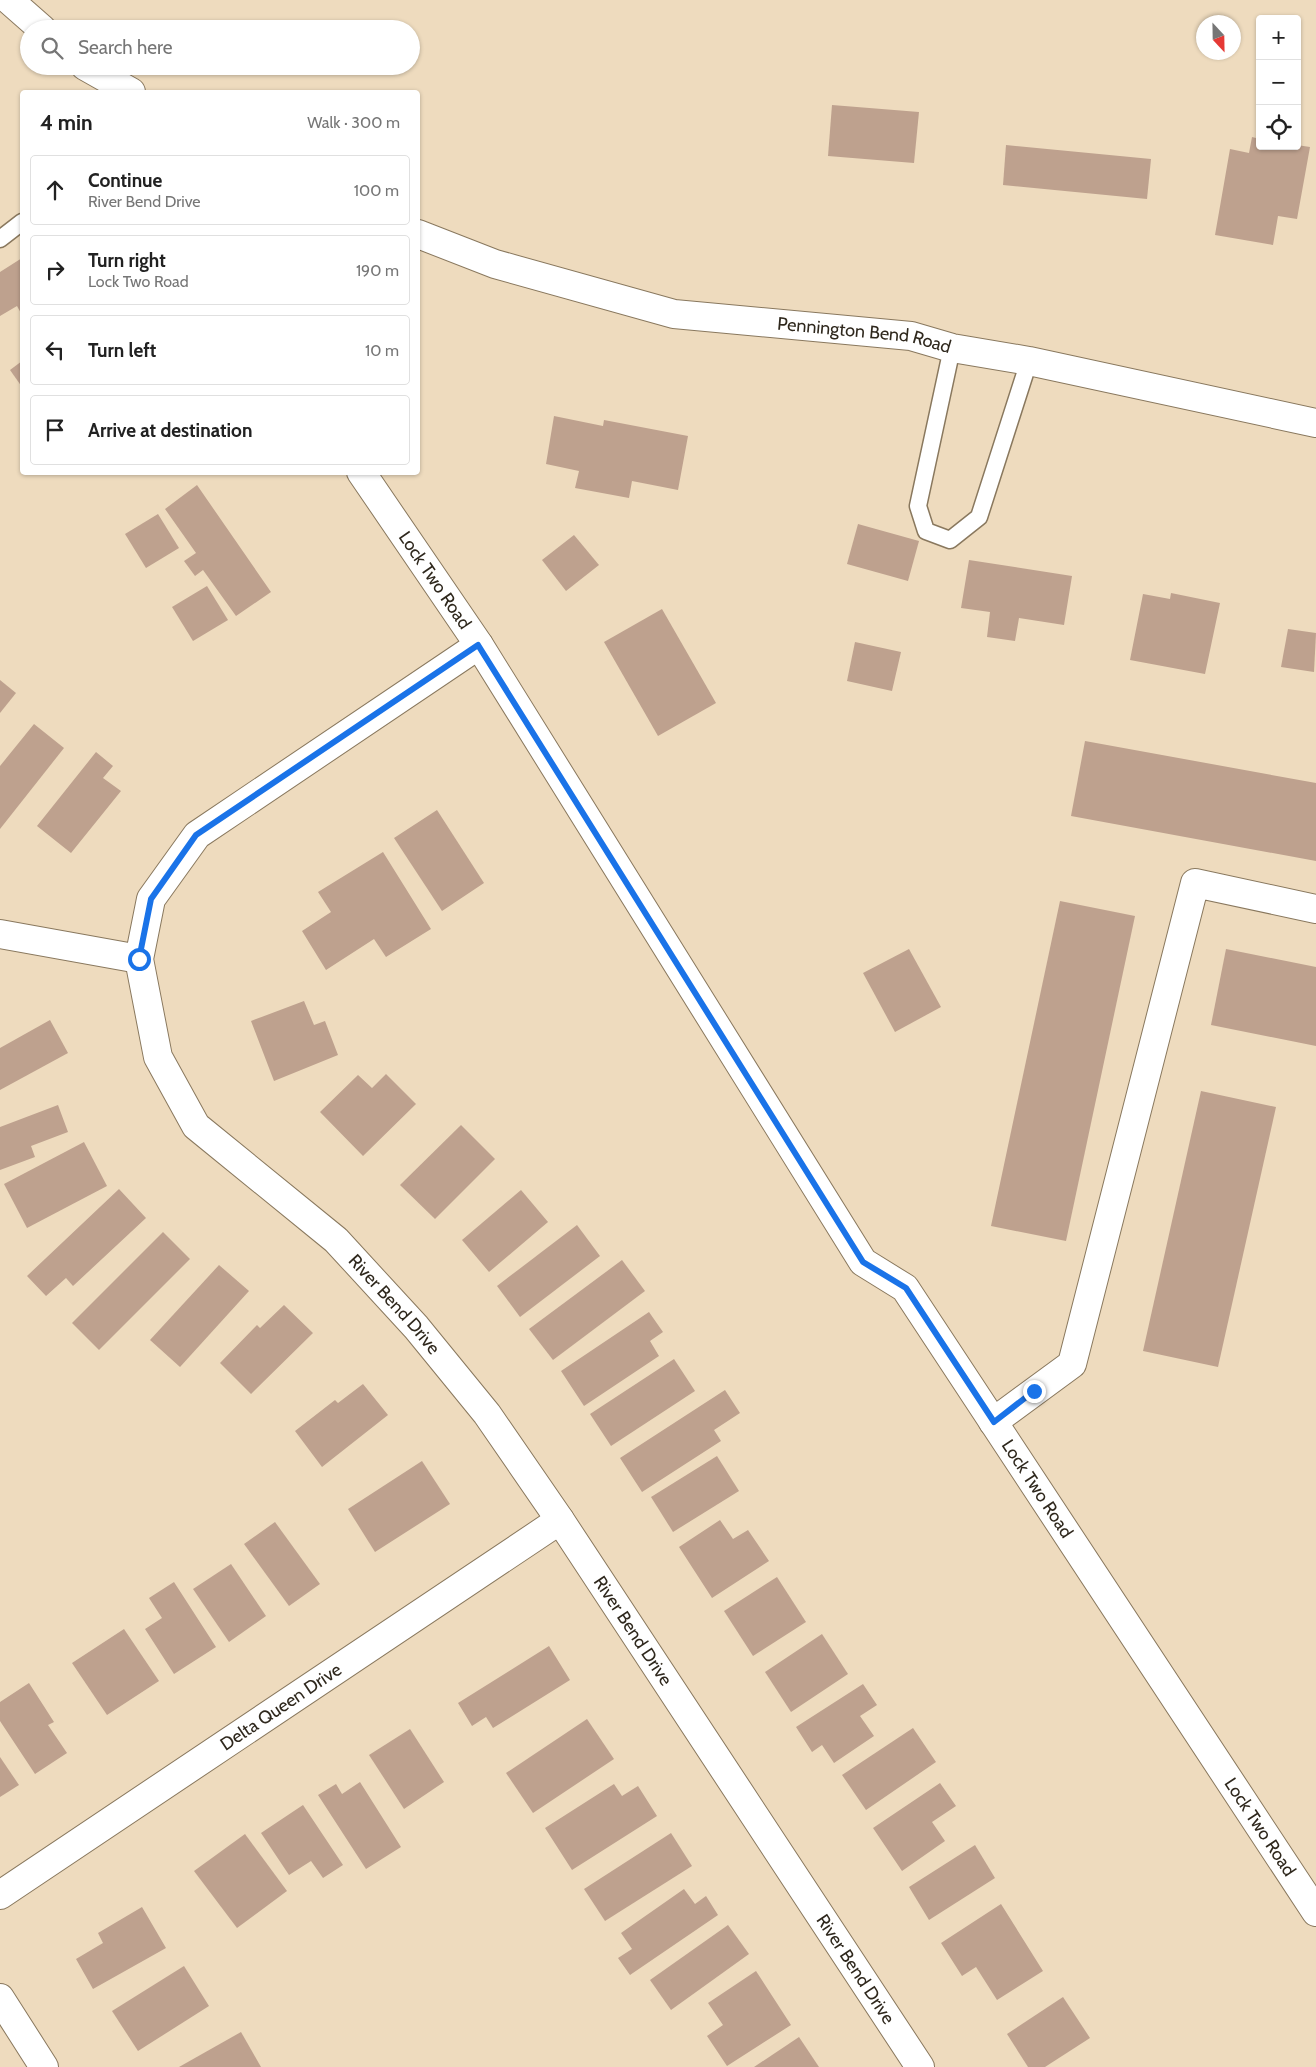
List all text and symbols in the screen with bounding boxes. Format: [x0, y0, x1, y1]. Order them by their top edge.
north arrow [1196, 15, 1241, 60]
map controls [1256, 15, 1301, 150]
button: + [1256, 15, 1301, 60]
search box [20, 20, 420, 75]
icon: search [38, 34, 66, 62]
text: Search here [78, 36, 172, 59]
button: − [1256, 60, 1301, 105]
button: locate [1256, 105, 1301, 150]
text: 4 min [40, 110, 93, 135]
text: Walk · 300 m [307, 113, 400, 132]
text: Continue [88, 169, 162, 192]
icon: ahead [41, 176, 69, 204]
text: 100 m [354, 181, 399, 200]
text: River Bend Drive [88, 192, 201, 211]
text: Turn right [88, 249, 166, 272]
icon: right [41, 256, 69, 284]
text: 190 m [356, 261, 399, 280]
text: Lock Two Road [88, 272, 189, 291]
street label: Pennington Bend Road [776, 313, 954, 358]
icon: left [41, 336, 69, 364]
text: Turn left [88, 339, 156, 362]
text: 10 m [365, 341, 399, 360]
icon: arrive [41, 416, 69, 444]
text: Arrive at destination [88, 419, 252, 442]
street label: Lock Two Road [394, 527, 476, 633]
route start [128, 948, 151, 971]
street label: River Bend Drive [344, 1250, 445, 1359]
route end [1023, 1380, 1046, 1403]
street label: Lock Two Road [997, 1435, 1078, 1542]
street label: River Bend Drive [589, 1572, 677, 1690]
street label: Delta Queen Drive [216, 1658, 346, 1755]
street label: Lock Two Road [1220, 1774, 1300, 1880]
street label: River Bend Drive [812, 1910, 900, 2028]

